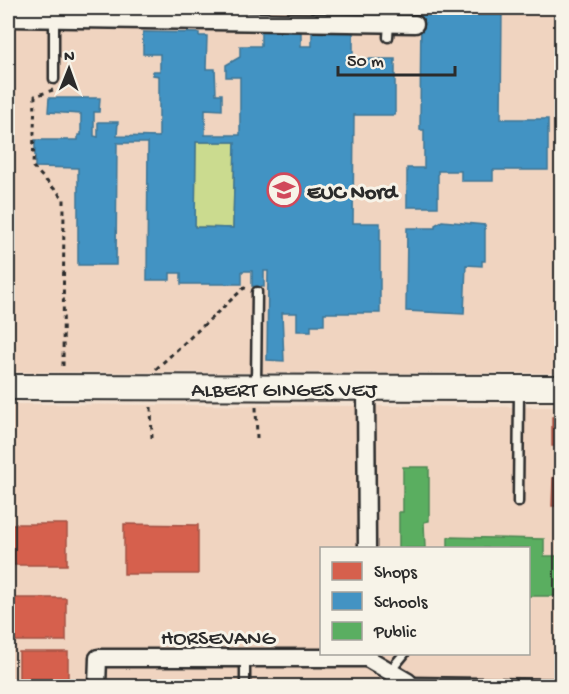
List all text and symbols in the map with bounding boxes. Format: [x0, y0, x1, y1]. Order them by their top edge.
north arrow [39, 39, 99, 99]
scale bar [338, 39, 455, 77]
text: N [64, 48, 75, 67]
text: 50 m [347, 52, 384, 73]
school or university icon: EUC Nord [266, 172, 302, 208]
place label: EUC Nord [307, 181, 399, 207]
street label: ALBERT GINGES VEJ [191, 379, 378, 405]
legend [320, 547, 530, 655]
text: Shops [374, 563, 418, 584]
text: Schools [374, 593, 429, 614]
text: Public [373, 623, 417, 644]
street label: HORSEVANG [161, 627, 276, 653]

